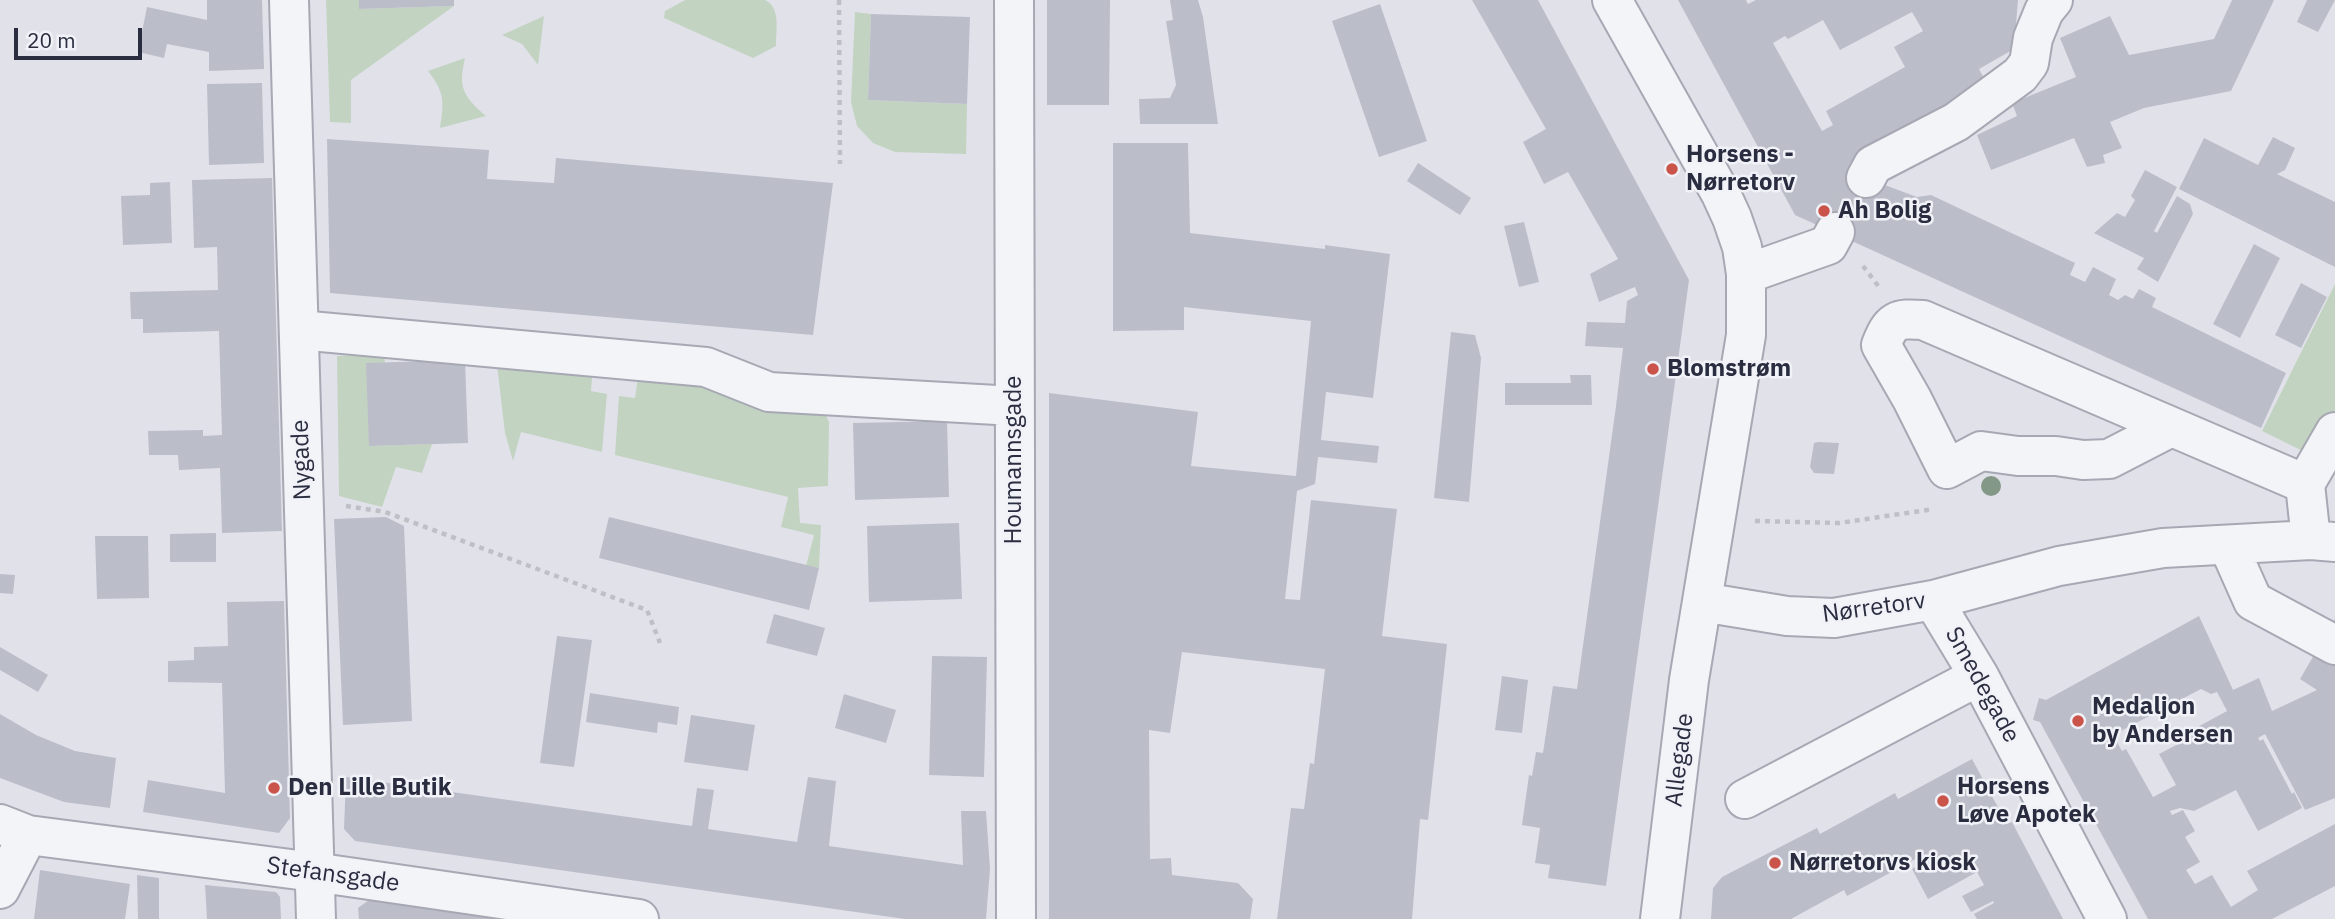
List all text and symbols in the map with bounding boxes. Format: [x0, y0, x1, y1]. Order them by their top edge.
scale bar [18, 14, 145, 58]
text: 20 m [27, 26, 76, 54]
place label: Horsens - Nørretorv [1686, 141, 1795, 197]
marker: Horsens - Nørretorv [1664, 161, 1680, 177]
place label: Ah Bolig [1838, 197, 1931, 225]
marker: Ah Bolig [1816, 203, 1832, 219]
place label: Blomstrøm [1667, 355, 1791, 383]
marker: Blomstrøm [1645, 361, 1661, 377]
street label: Houmannsgade [1000, 375, 1028, 545]
street label: Nygade [286, 419, 318, 501]
street label: Nørretorv [1821, 587, 1927, 629]
street label: Smedegade [1938, 622, 2026, 748]
place label: Medaljon by Andersen [2092, 693, 2233, 749]
street label: Allegade [1660, 712, 1700, 808]
marker: Medaljon by Andersen [2070, 713, 2086, 729]
place label: Horsens Løve Apotek [1957, 773, 2096, 829]
place label: Den Lille Butik [288, 774, 451, 802]
marker: Den Lille Butik [266, 780, 282, 796]
marker: Horsens Løve Apotek [1935, 793, 1951, 809]
place label: Nørretorvs kiosk [1789, 849, 1976, 877]
street label: Stefansgade [265, 851, 401, 899]
marker: Nørretorvs kiosk [1767, 855, 1783, 871]

